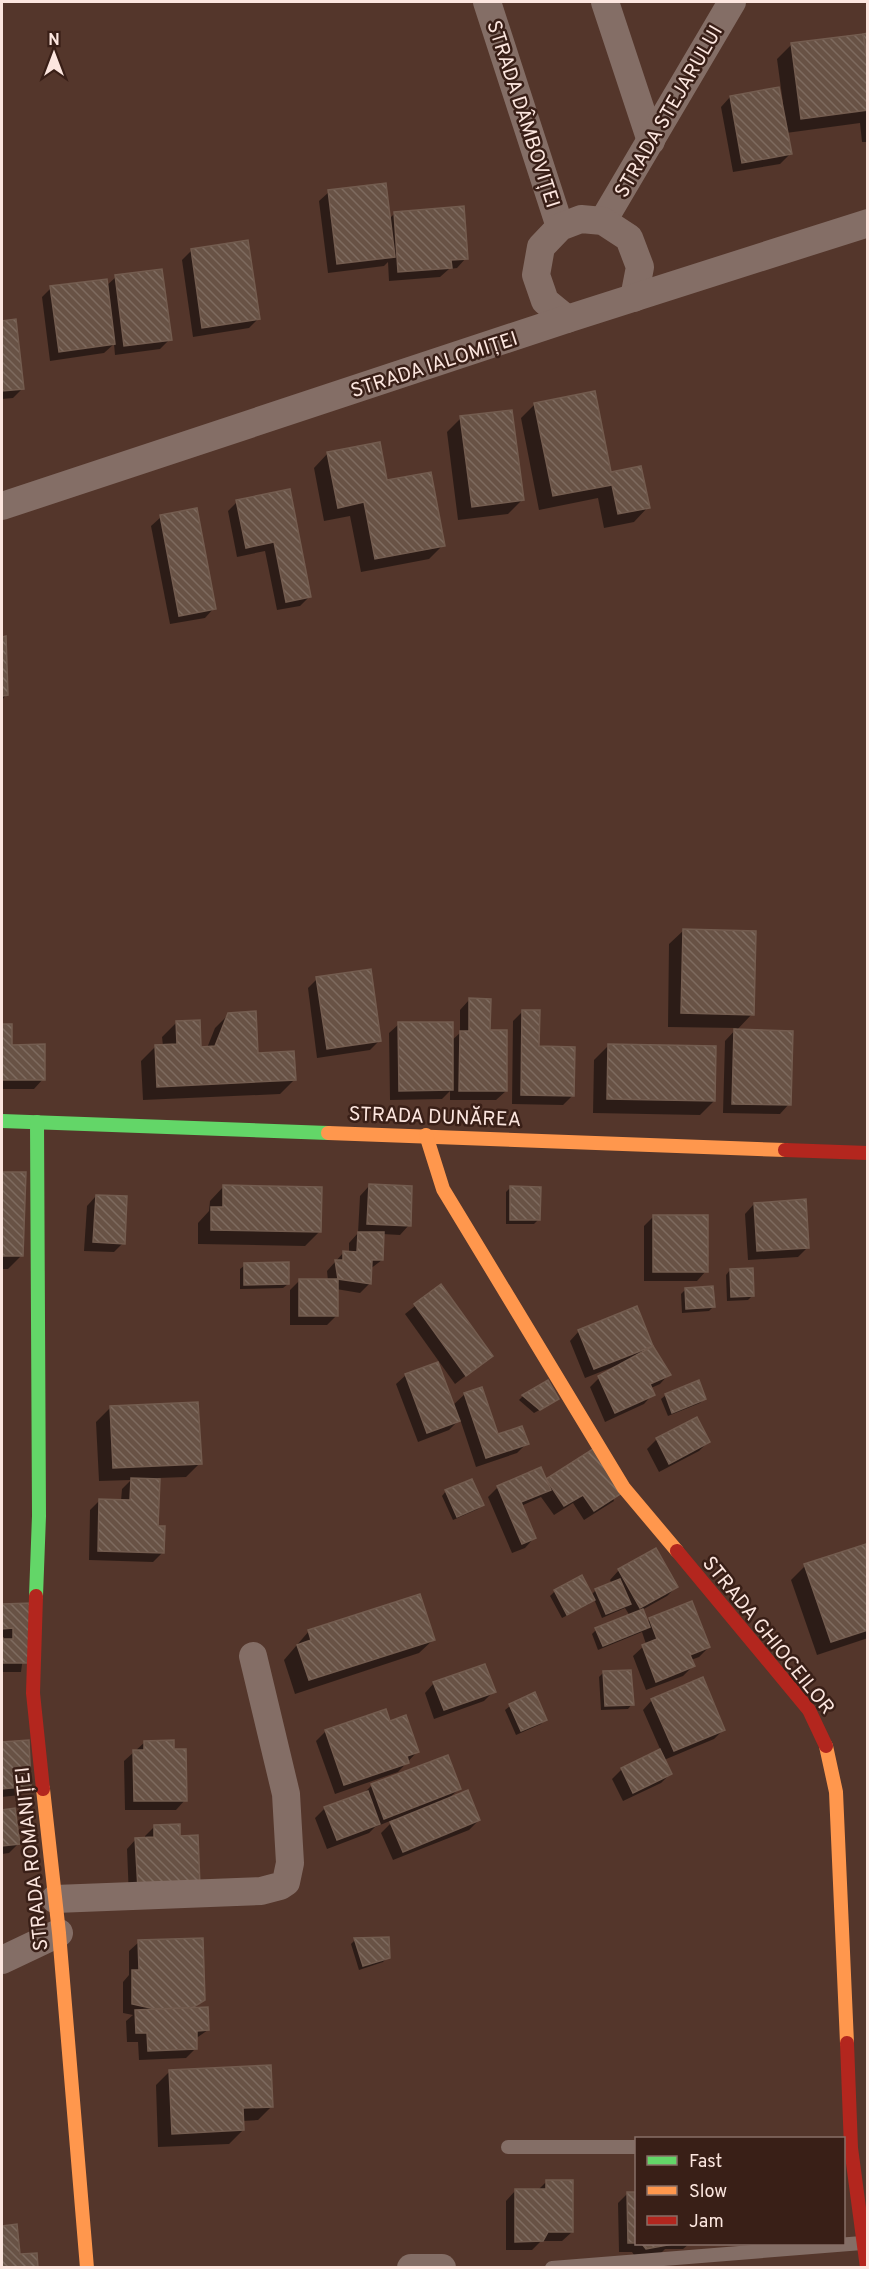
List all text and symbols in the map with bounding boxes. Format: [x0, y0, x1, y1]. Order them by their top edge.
street label: STRADA DÂMBOVIȚEI [480, 17, 567, 212]
street label: STRADA STEJARULUI [610, 21, 730, 203]
north arrow [24, 24, 84, 84]
text: N [48, 31, 60, 51]
street label: STRADA IALOMIȚEI [348, 327, 521, 405]
street label: STRADA DUNĂREA [348, 1100, 522, 1134]
street label: STRADA GHIOCEILOR [696, 1552, 839, 1721]
street label: STRADA ROMANIȚEI [10, 1766, 56, 1952]
legend [635, 2137, 845, 2245]
text: Fast [689, 2151, 722, 2174]
text: Slow [689, 2181, 727, 2204]
text: Jam [689, 2211, 724, 2234]

